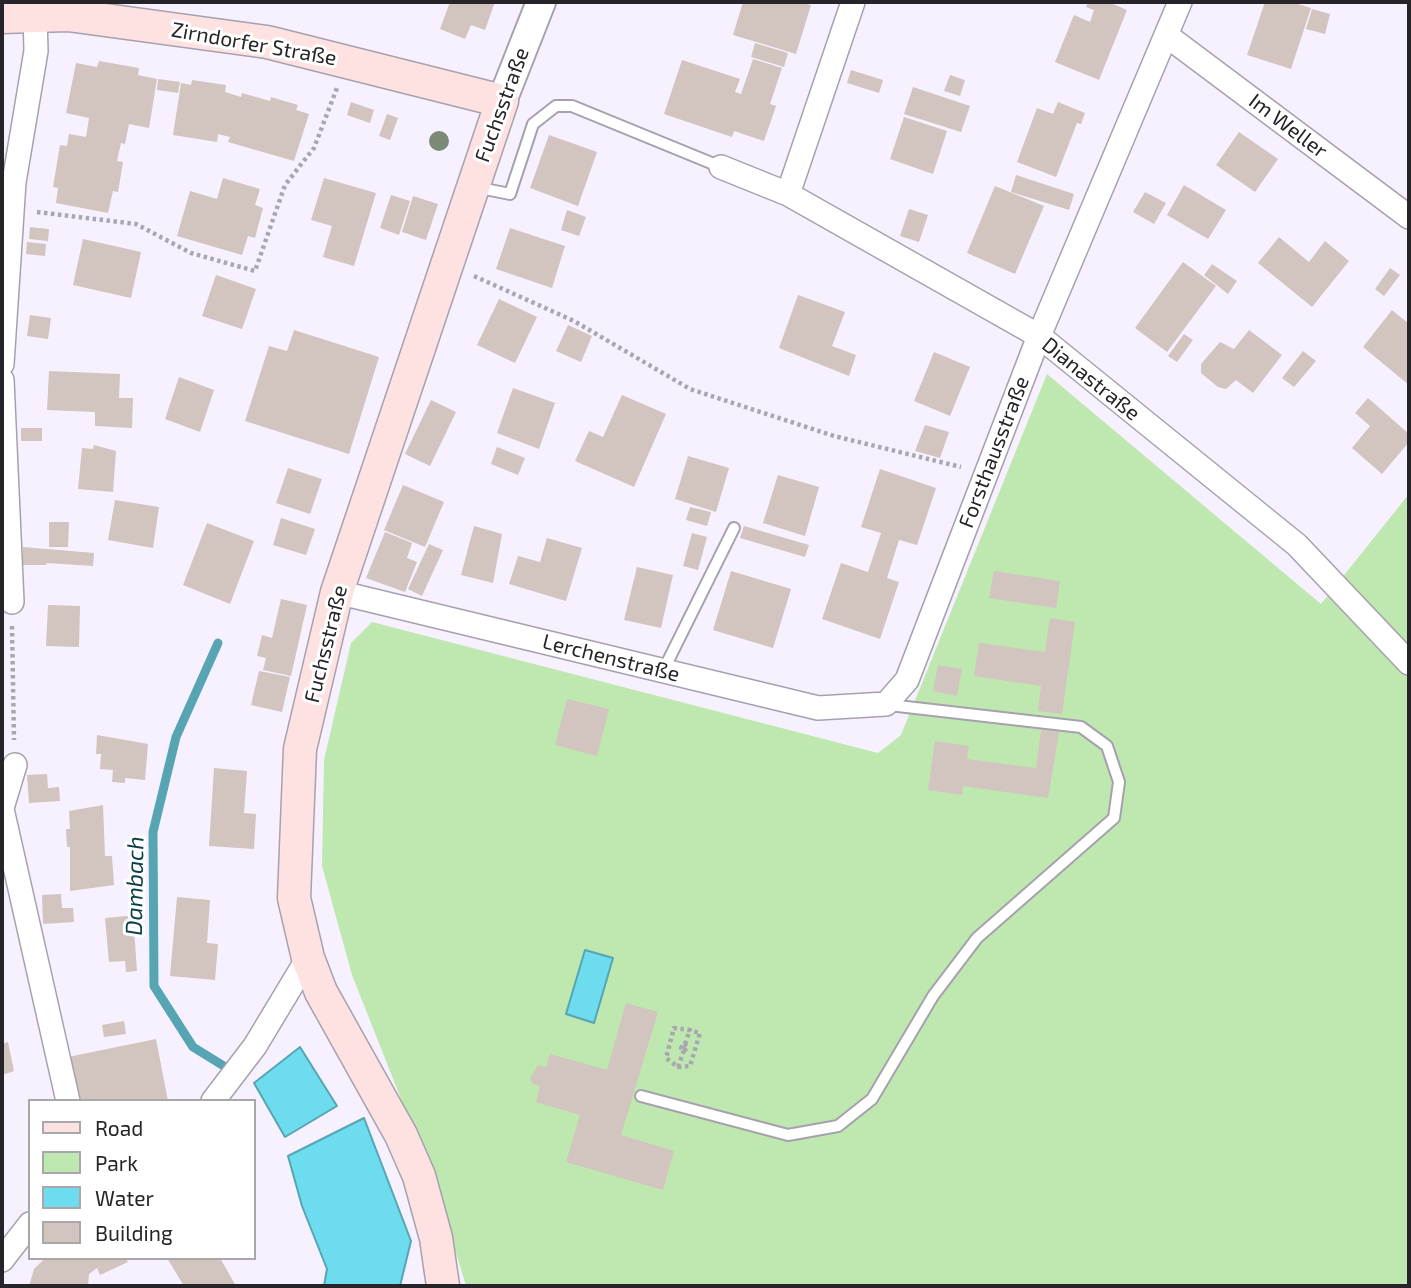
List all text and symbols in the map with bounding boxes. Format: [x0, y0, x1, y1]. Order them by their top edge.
street label: Zirndorfer Straße [169, 17, 339, 71]
street label: Fuchsstraße [470, 44, 534, 166]
street label: Im Weller [1244, 88, 1332, 164]
street label: Dianastraße [1037, 332, 1145, 426]
street label: Forsthausstraße [953, 373, 1035, 531]
street label: Fuchsstraße [299, 583, 353, 705]
street label: Lerchenstraße [540, 629, 682, 687]
water label: Dambach [120, 836, 150, 936]
legend [28, 1099, 256, 1260]
text: Road [95, 1115, 143, 1140]
text: Park [95, 1150, 138, 1175]
text: Water [95, 1185, 154, 1210]
text: Building [95, 1220, 173, 1245]

